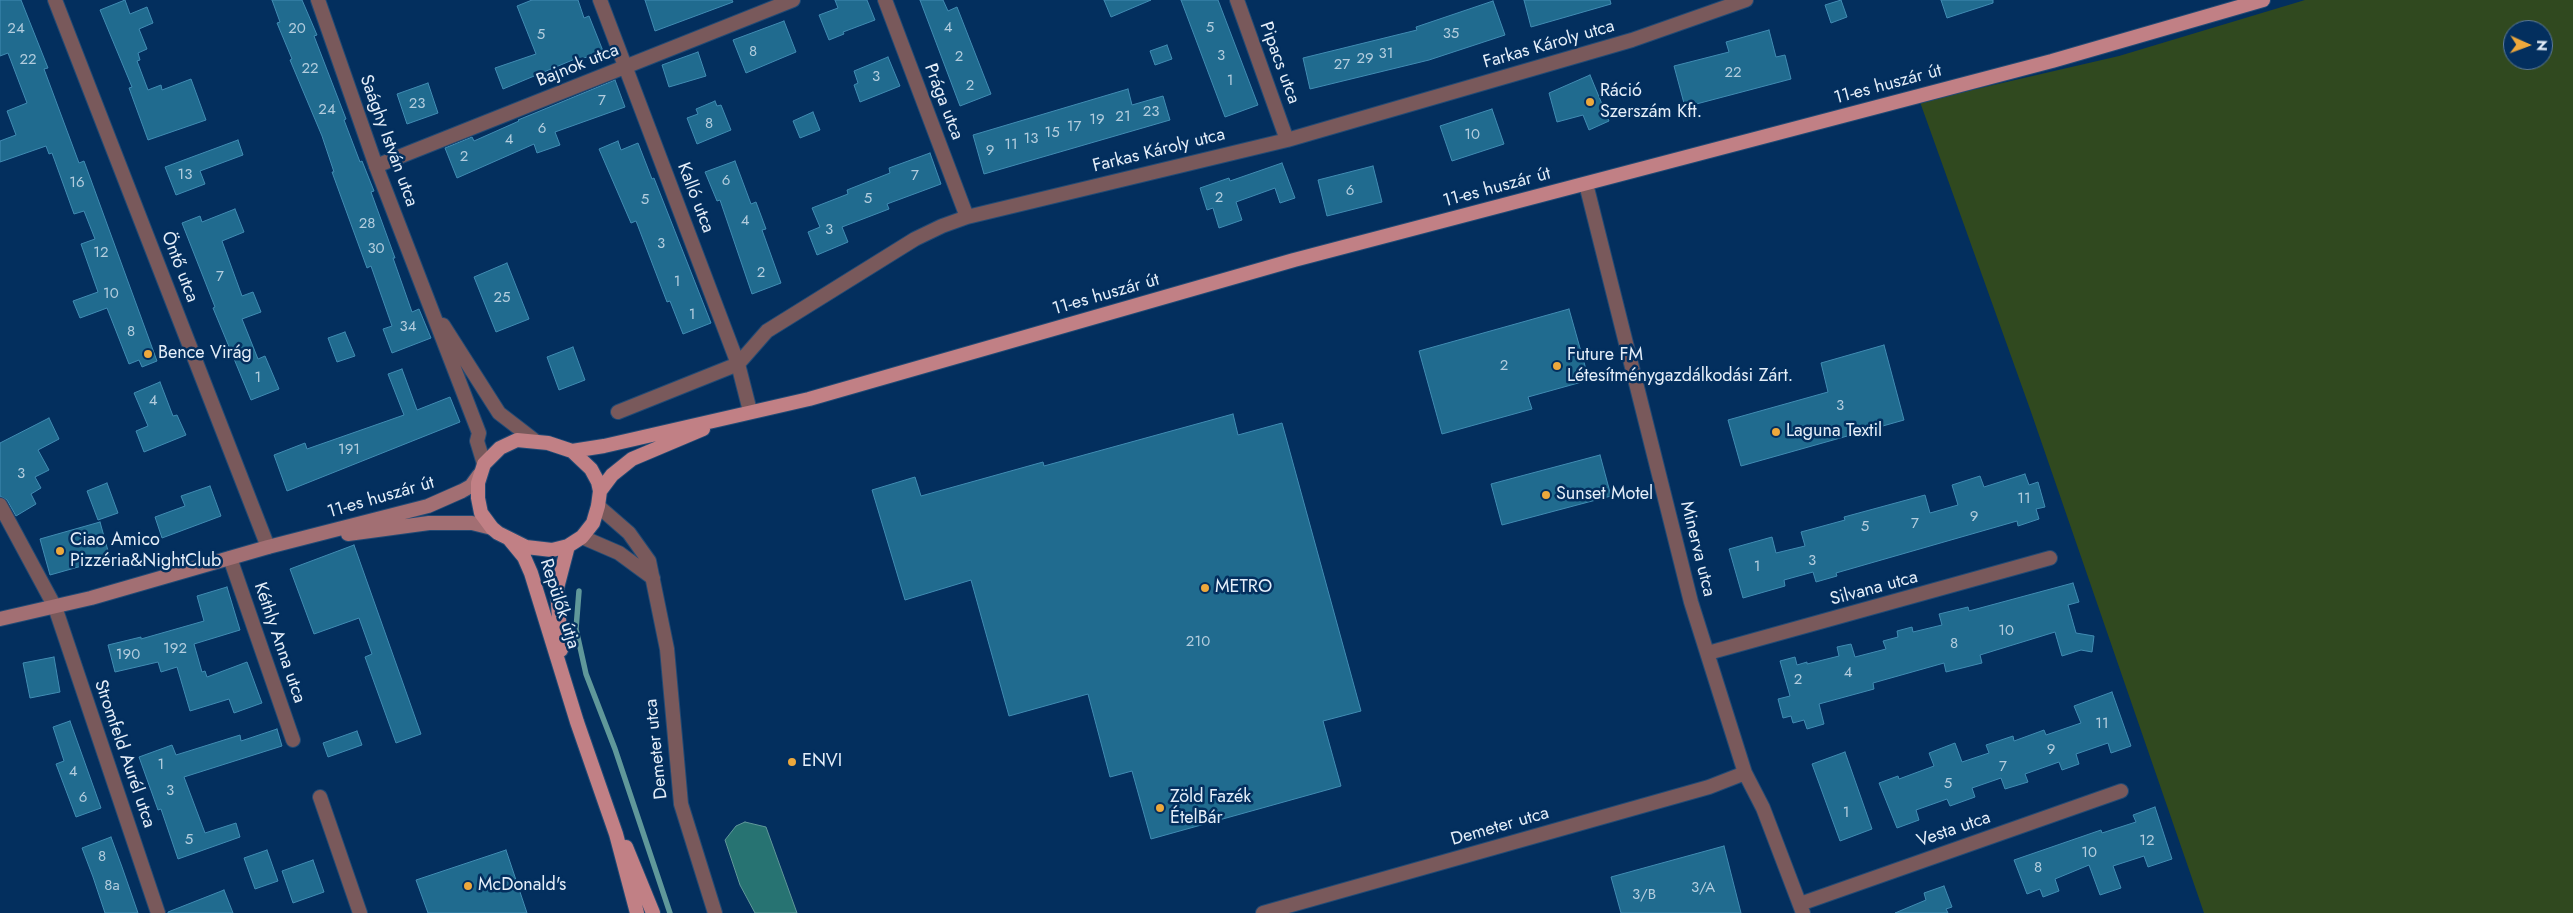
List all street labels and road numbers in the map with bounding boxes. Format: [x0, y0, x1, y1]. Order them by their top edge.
street label: Farkas Károly utca [1481, 16, 1617, 74]
street label: Pipacs utca [1254, 19, 1304, 107]
street label: Bajnok utca [534, 40, 622, 92]
street label: 11-es huszár út [1832, 60, 1944, 110]
street label: Prága utca [919, 61, 967, 143]
street label: Saághy István utca [354, 72, 422, 210]
street label: Farkas Károly utca [1091, 124, 1227, 178]
street label: Kalló utca [672, 160, 718, 236]
street label: 11-es huszár út [1441, 163, 1553, 213]
street label: Öntő utca [156, 228, 202, 306]
street label: 11-es huszár út [1050, 269, 1162, 321]
street label: 11-es huszár út [325, 472, 437, 524]
street label: Minerva utca [1675, 499, 1719, 599]
street label: Repülők útja [534, 556, 584, 652]
street label: Silvana utca [1828, 567, 1920, 611]
street label: Kéthly Anna utca [248, 580, 310, 706]
street label: Stromfeld Aurél utca [89, 677, 159, 831]
street label: Demeter utca [641, 698, 673, 800]
street label: Demeter utca [1448, 803, 1552, 851]
street label: Vesta utca [1914, 807, 1994, 853]

